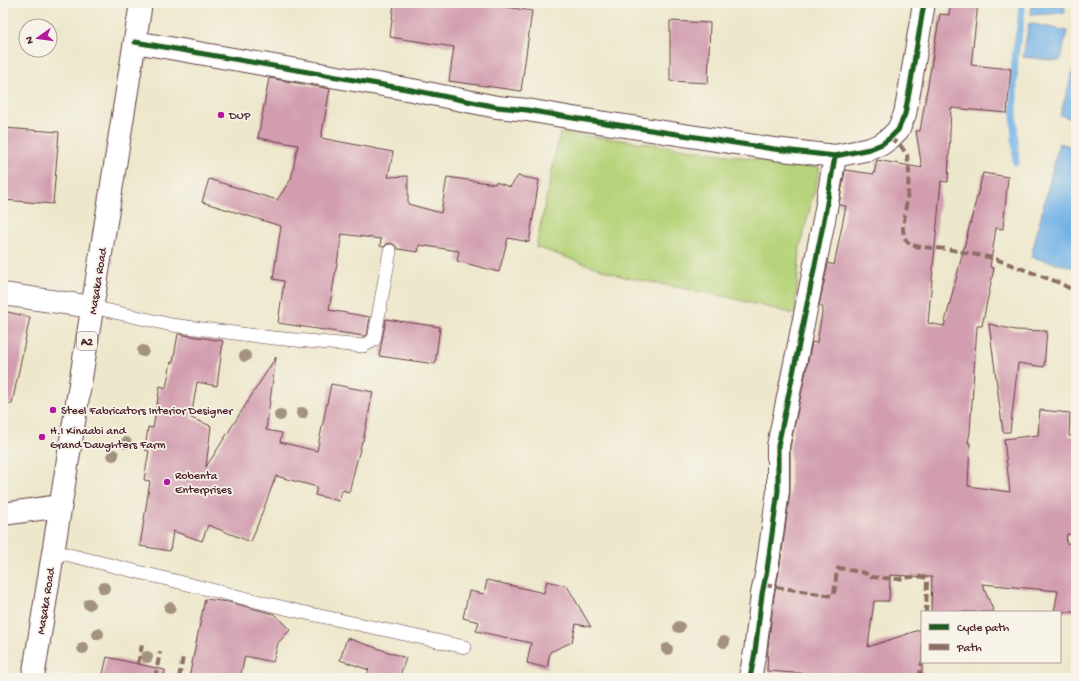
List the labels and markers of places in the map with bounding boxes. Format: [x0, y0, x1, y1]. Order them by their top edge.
marker: DUP [216, 110, 226, 120]
place label: DUP [228, 110, 251, 124]
marker: Steel Fabricators Interior Designer [48, 405, 58, 415]
place label: Steel Fabricators Interior Designer [61, 405, 234, 419]
place label: H.I Kinaabi and Grand Daughters Farm [50, 425, 166, 453]
marker: H.I Kinaabi and Grand Daughters Farm [37, 432, 47, 442]
place label: Robenta Enterprises [175, 470, 232, 498]
marker: Robenta Enterprises [162, 477, 172, 487]

